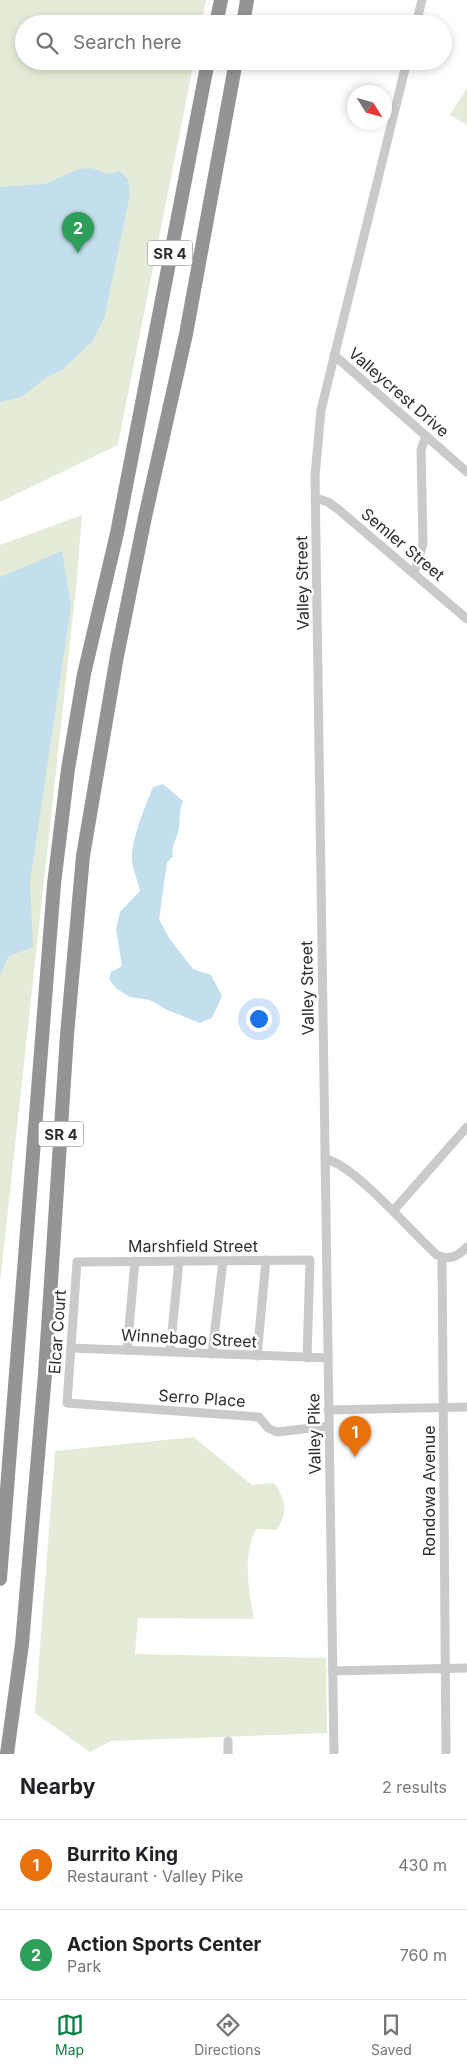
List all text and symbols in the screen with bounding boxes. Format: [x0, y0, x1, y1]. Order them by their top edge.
search box [15, 15, 452, 70]
icon: search [33, 29, 61, 57]
text: Search here [73, 31, 182, 54]
north arrow [347, 85, 392, 130]
pin: 2 [62, 212, 94, 253]
road number: SR 4 [148, 240, 192, 266]
street label: Valleycrest Drive [345, 343, 453, 441]
street label: Semler Street [357, 503, 449, 585]
street label: Valley Street [291, 536, 313, 630]
street label: Valley Street [296, 941, 318, 1035]
your location [246, 1006, 272, 1032]
road number: SR 4 [38, 1122, 84, 1146]
street label: Marshfield Street [128, 1236, 258, 1256]
street label: Elcar Court [44, 1289, 70, 1375]
street label: Winnebago Street [121, 1324, 257, 1352]
street label: Serro Place [158, 1385, 246, 1411]
street label: Valley Pike [303, 1393, 325, 1475]
pin: 1 [339, 1416, 371, 1457]
street label: Rondowa Avenue [419, 1426, 439, 1557]
text: Nearby [20, 1774, 95, 1799]
text: 2 results [382, 1777, 447, 1797]
text: Burrito King [67, 1843, 178, 1866]
text: 1 [33, 1855, 39, 1875]
text: 430 m [398, 1855, 447, 1875]
text: Restaurant · Valley Pike [67, 1866, 243, 1886]
text: Action Sports Center [67, 1933, 261, 1956]
text: 2 [31, 1945, 41, 1965]
text: 760 m [400, 1945, 447, 1965]
text: Park [67, 1956, 101, 1976]
tab: Map [55, 2011, 84, 2058]
tab: Directions [194, 2011, 261, 2058]
tab: Saved [371, 2011, 412, 2058]

